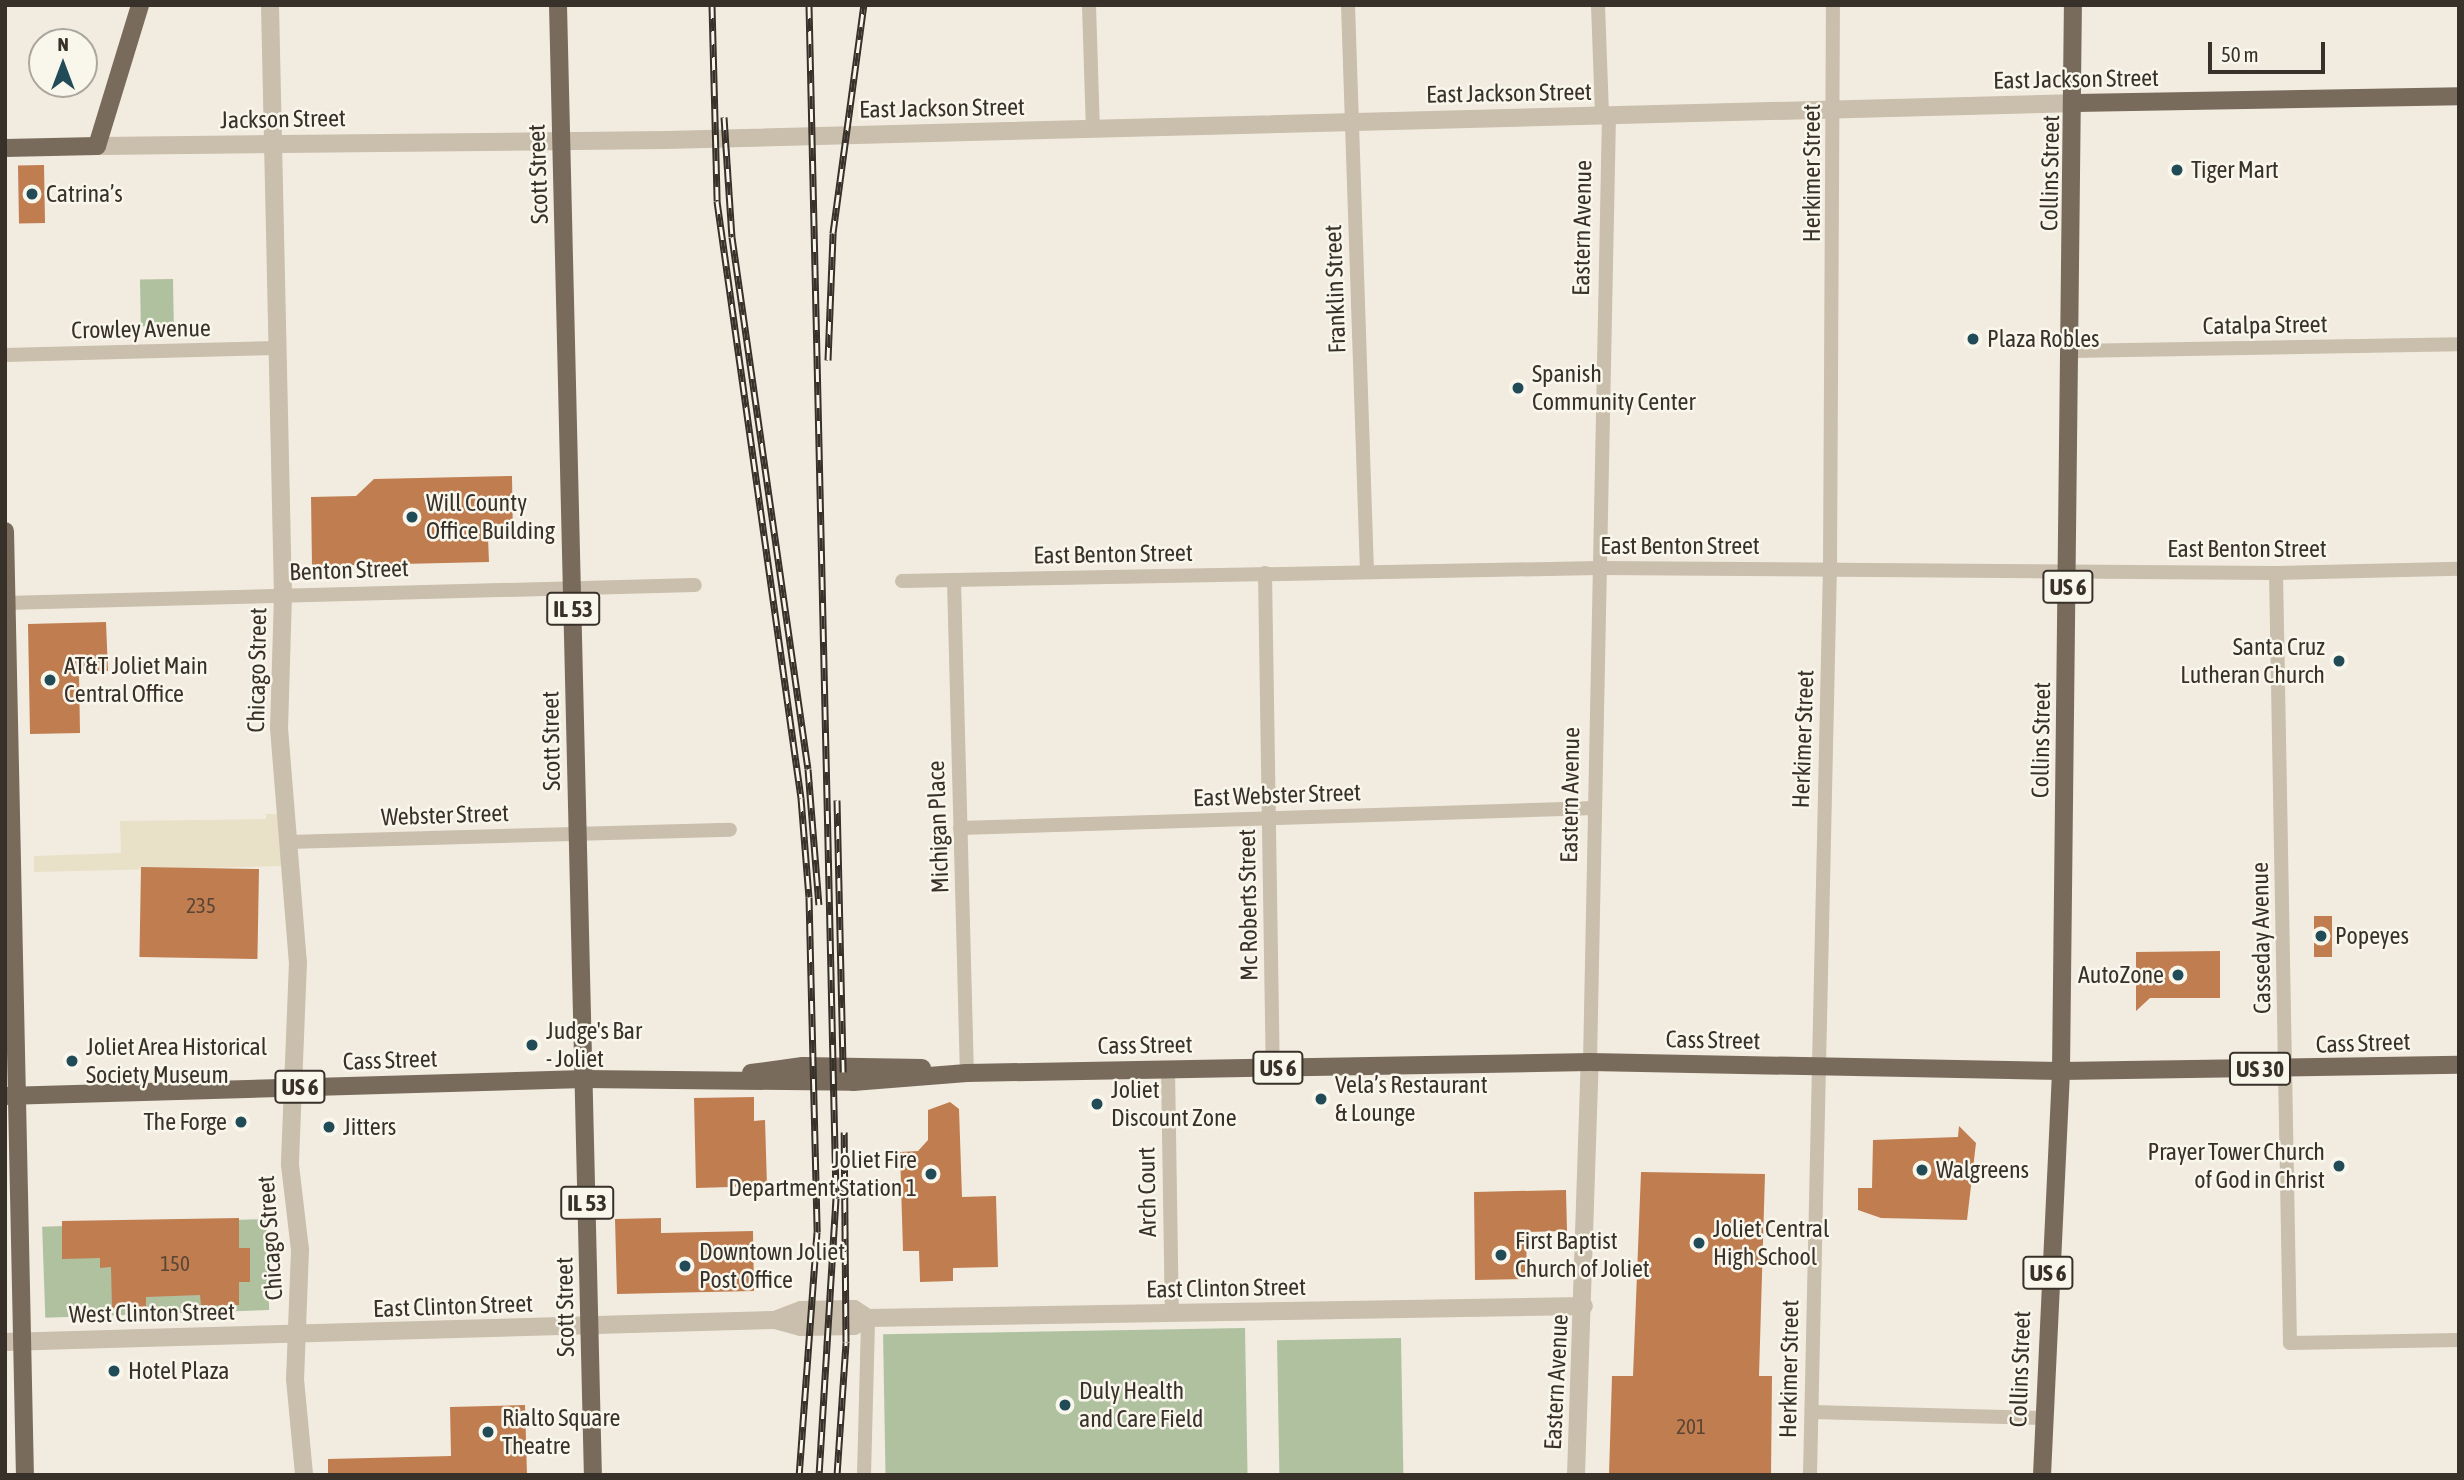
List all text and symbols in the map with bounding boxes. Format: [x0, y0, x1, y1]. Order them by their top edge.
north arrow [28, 28, 98, 98]
scale bar [2212, 28, 2329, 72]
text: N [57, 33, 69, 55]
text: 50 m [2221, 42, 2259, 66]
street label: East Jackson Street [1993, 63, 2159, 95]
street label: East Jackson Street [1426, 77, 1592, 109]
street label: East Jackson Street [859, 92, 1025, 124]
street label: Jackson Street [220, 104, 346, 134]
street label: Herkimer Street [1798, 104, 1826, 242]
street label: Collins Street [2035, 115, 2065, 231]
street label: Scott Street [522, 124, 554, 224]
place label: Tiger Mart [2191, 156, 2279, 184]
street label: Eastern Avenue [1566, 160, 1598, 296]
marker: Tiger Mart [2169, 162, 2185, 178]
place label: Catrina’s [46, 180, 123, 208]
marker: Catrina’s [24, 186, 40, 202]
street label: Franklin Street [1318, 224, 1352, 354]
street label: Catalpa Street [2202, 310, 2328, 340]
street label: Crowley Avenue [71, 313, 211, 345]
place label: Plaza Robles [1987, 325, 2100, 353]
marker: Plaza Robles [1965, 331, 1981, 347]
place label: Spanish Community Center [1532, 360, 1695, 416]
marker: Spanish Community Center [1510, 380, 1526, 396]
place label: Will County Office Building [426, 489, 555, 545]
marker: Will County Office Building [404, 509, 420, 525]
street label: East Benton Street [1600, 532, 1760, 560]
street label: East Benton Street [2167, 535, 2327, 563]
street label: East Benton Street [1033, 538, 1193, 570]
street label: Benton Street [289, 554, 409, 586]
road number: US 6 [2042, 568, 2094, 607]
road number: IL 53 [545, 590, 601, 628]
street label: Chicago Street [242, 607, 272, 733]
place label: Santa Cruz Lutheran Church [2180, 633, 2325, 689]
place label: AT&T Joliet Main Central Office [64, 652, 208, 708]
marker: Santa Cruz Lutheran Church [2331, 653, 2347, 669]
street label: Herkimer Street [1786, 669, 1820, 809]
marker: AT&T Joliet Main Central Office [42, 672, 58, 688]
street label: Collins Street [2026, 682, 2056, 798]
street label: Scott Street [536, 691, 566, 791]
street label: Eastern Avenue [1554, 727, 1586, 863]
street label: Michigan Place [921, 760, 955, 894]
street label: East Webster Street [1193, 778, 1361, 812]
street label: Webster Street [381, 798, 509, 832]
street label: Mc Roberts Street [1232, 829, 1264, 981]
street label: Casseday Avenue [2245, 862, 2277, 1014]
house number: 235 [186, 892, 216, 918]
place label: Popeyes [2335, 922, 2409, 950]
marker: Popeyes [2313, 928, 2329, 944]
place label: AutoZone [2078, 961, 2164, 989]
marker: AutoZone [2170, 967, 2186, 983]
place label: Judge's Bar - Joliet [546, 1017, 642, 1073]
street label: Cass Street [1665, 1025, 1761, 1055]
street label: Cass Street [2315, 1027, 2411, 1059]
street label: Cass Street [1097, 1030, 1193, 1060]
place label: Joliet Area Historical Society Museum [86, 1033, 267, 1089]
marker: Judge's Bar - Joliet [524, 1037, 540, 1053]
street label: Cass Street [342, 1044, 438, 1076]
road number: US 6 [1252, 1049, 1304, 1088]
road number: US 30 [2228, 1050, 2292, 1088]
marker: Joliet Area Historical Society Museum [64, 1053, 80, 1069]
road number: US 6 [274, 1068, 326, 1106]
place label: Vela’s Restaurant & Lounge [1335, 1071, 1488, 1127]
place label: Joliet Discount Zone [1111, 1076, 1237, 1132]
marker: Vela’s Restaurant & Lounge [1313, 1091, 1329, 1107]
marker: Joliet Discount Zone [1089, 1096, 1105, 1112]
place label: The Forge [144, 1108, 227, 1136]
place label: Jitters [343, 1113, 396, 1141]
marker: The Forge [233, 1114, 249, 1130]
marker: Jitters [321, 1119, 337, 1135]
place label: Prayer Tower Church of God in Christ [2147, 1138, 2325, 1194]
place label: Joliet Fire Department Station 1 [728, 1146, 917, 1202]
street label: Arch Court [1132, 1147, 1162, 1237]
place label: Walgreens [1936, 1156, 2029, 1184]
marker: Prayer Tower Church of God in Christ [2331, 1158, 2347, 1174]
marker: Walgreens [1914, 1162, 1930, 1178]
marker: Joliet Fire Department Station 1 [923, 1166, 939, 1182]
street label: Chicago Street [251, 1175, 289, 1301]
road number: IL 53 [559, 1184, 615, 1222]
place label: Joliet Central High School [1713, 1215, 1829, 1271]
place label: First Baptist Church of Joliet [1515, 1227, 1650, 1283]
marker: Joliet Central High School [1691, 1235, 1707, 1251]
place label: Downtown Joliet Post Office [699, 1238, 845, 1294]
marker: First Baptist Church of Joliet [1493, 1247, 1509, 1263]
house number: 150 [160, 1250, 190, 1276]
road number: US 6 [2022, 1254, 2074, 1292]
street label: Scott Street [550, 1257, 580, 1357]
marker: Downtown Joliet Post Office [677, 1258, 693, 1274]
street label: East Clinton Street [1146, 1272, 1306, 1304]
street label: East Clinton Street [373, 1289, 533, 1323]
street label: West Clinton Street [69, 1297, 235, 1329]
street label: Herkimer Street [1773, 1300, 1805, 1438]
street label: Collins Street [2004, 1310, 2036, 1428]
street label: Eastern Avenue [1538, 1313, 1574, 1451]
place label: Hotel Plaza [128, 1357, 230, 1385]
marker: Hotel Plaza [106, 1363, 122, 1379]
place label: Duly Health and Care Field [1079, 1377, 1203, 1433]
marker: Duly Health and Care Field [1057, 1397, 1073, 1413]
place label: Rialto Square Theatre [502, 1404, 620, 1460]
house number: 201 [1676, 1413, 1706, 1439]
marker: Rialto Square Theatre [480, 1424, 496, 1440]

